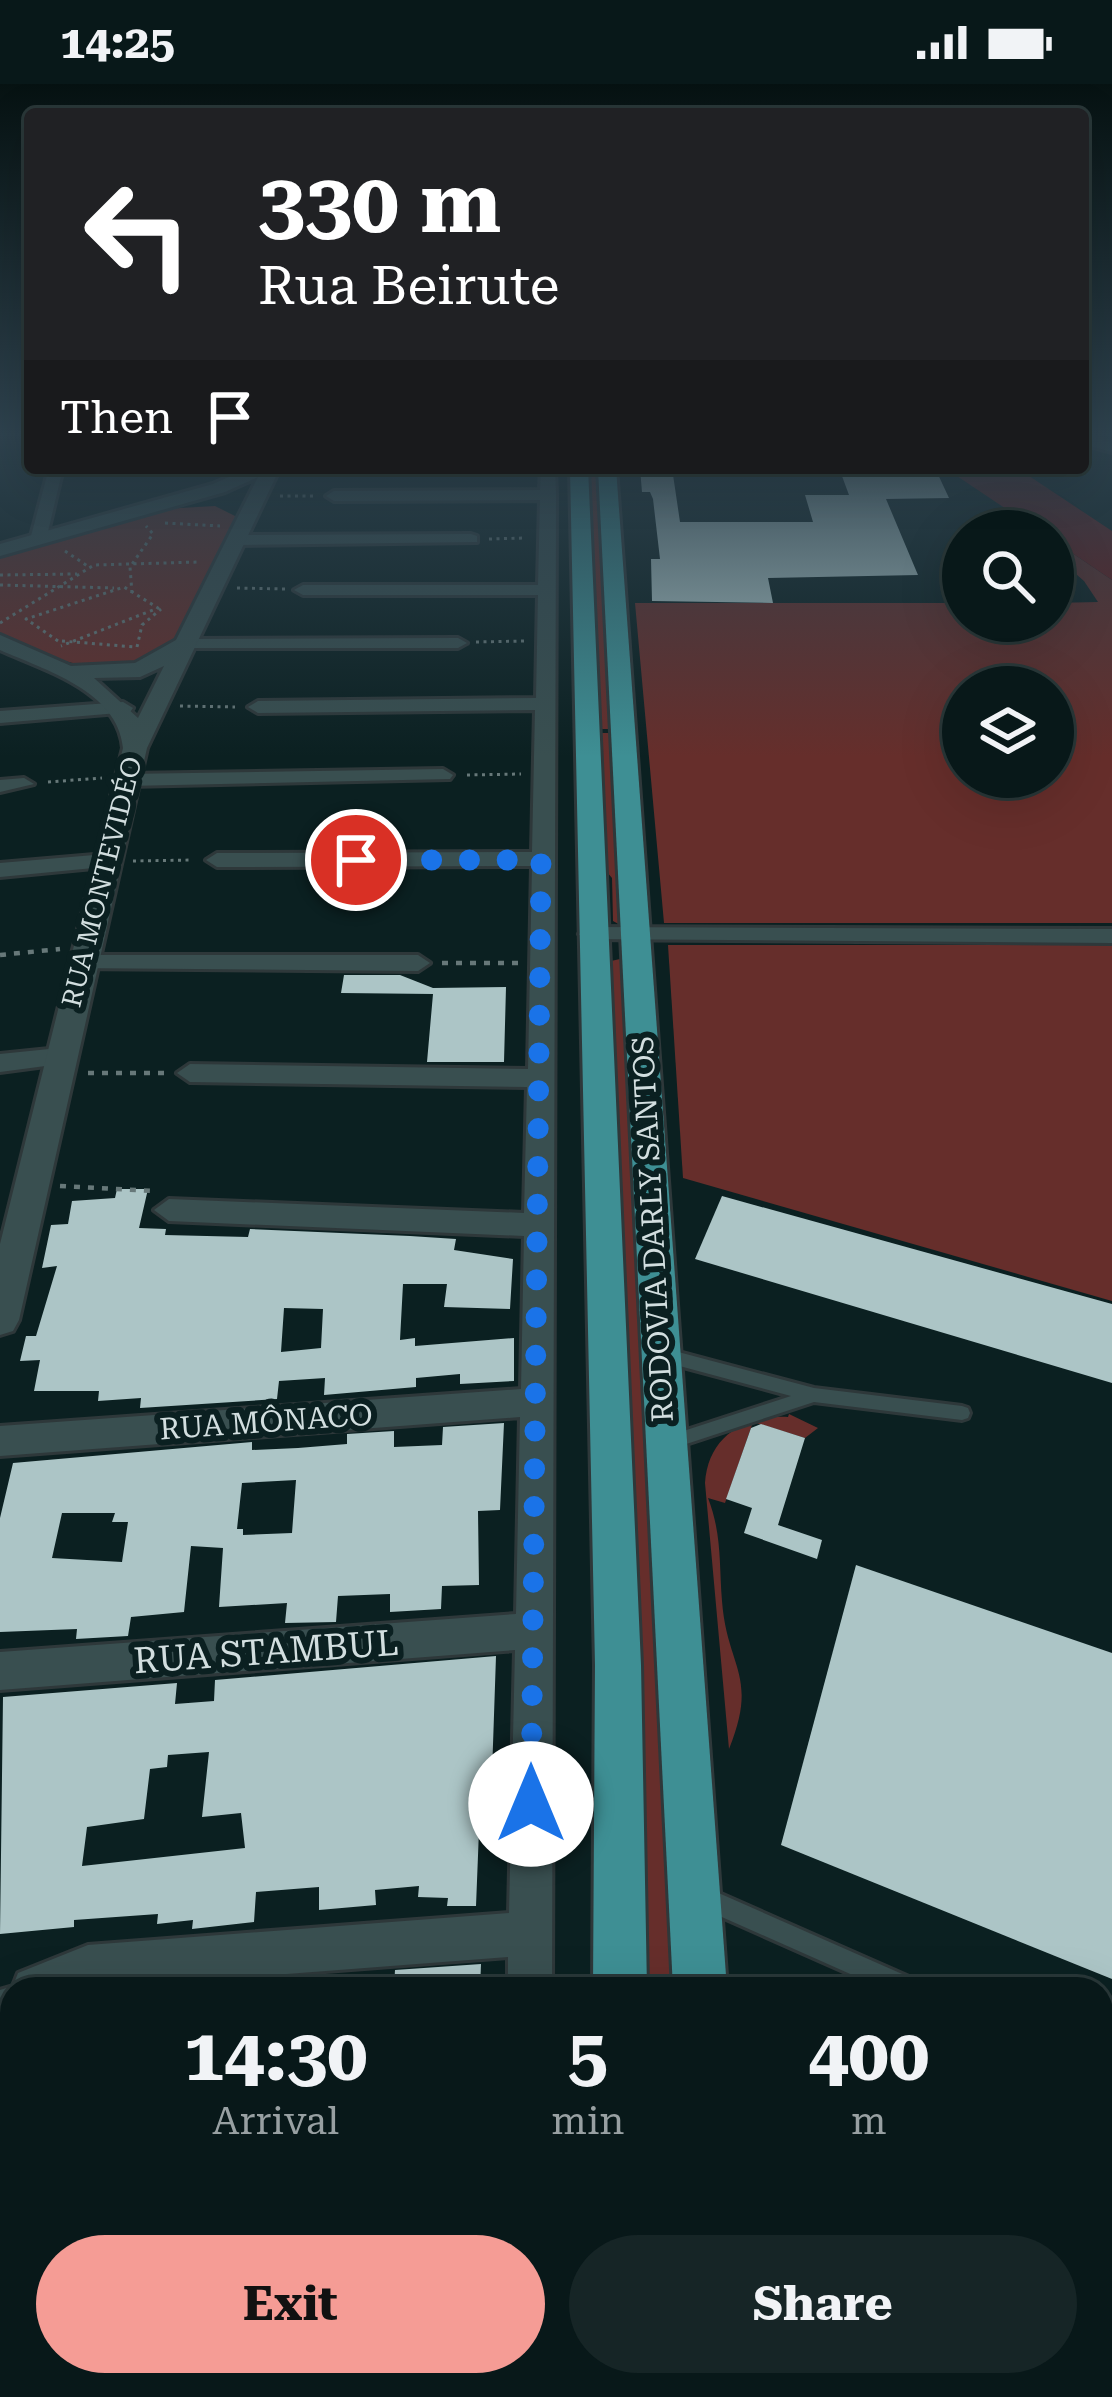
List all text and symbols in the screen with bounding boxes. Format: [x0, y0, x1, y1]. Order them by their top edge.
text: 14:25 [60, 16, 175, 69]
text: 330 m [258, 154, 501, 252]
icon: left [60, 156, 216, 312]
text: Rua Beirute [258, 254, 559, 317]
icon: arrive [197, 384, 263, 450]
text: Then [60, 391, 173, 444]
map controls [942, 510, 1074, 798]
button: search [942, 510, 1074, 642]
button: layers [942, 666, 1074, 798]
street label: RUA MONTEVIDÉO [55, 753, 149, 1011]
pin [305, 809, 407, 911]
icon: arrive [323, 827, 389, 893]
street label: RODOVIA DARLY SANTOS [625, 1035, 680, 1423]
street label: RUA MÔNACO [158, 1396, 374, 1446]
street label: RUA STAMBUL [132, 1622, 400, 1682]
position arrow [468, 1741, 594, 1867]
text: 14:30 [184, 2013, 368, 2098]
text: 5 [568, 2013, 608, 2098]
text: 400 [808, 2013, 929, 2098]
text: Arrival [212, 2098, 339, 2144]
text: min [551, 2098, 625, 2144]
text: m [851, 2098, 887, 2144]
button: Exit [36, 2235, 545, 2373]
button: Share [569, 2235, 1077, 2373]

